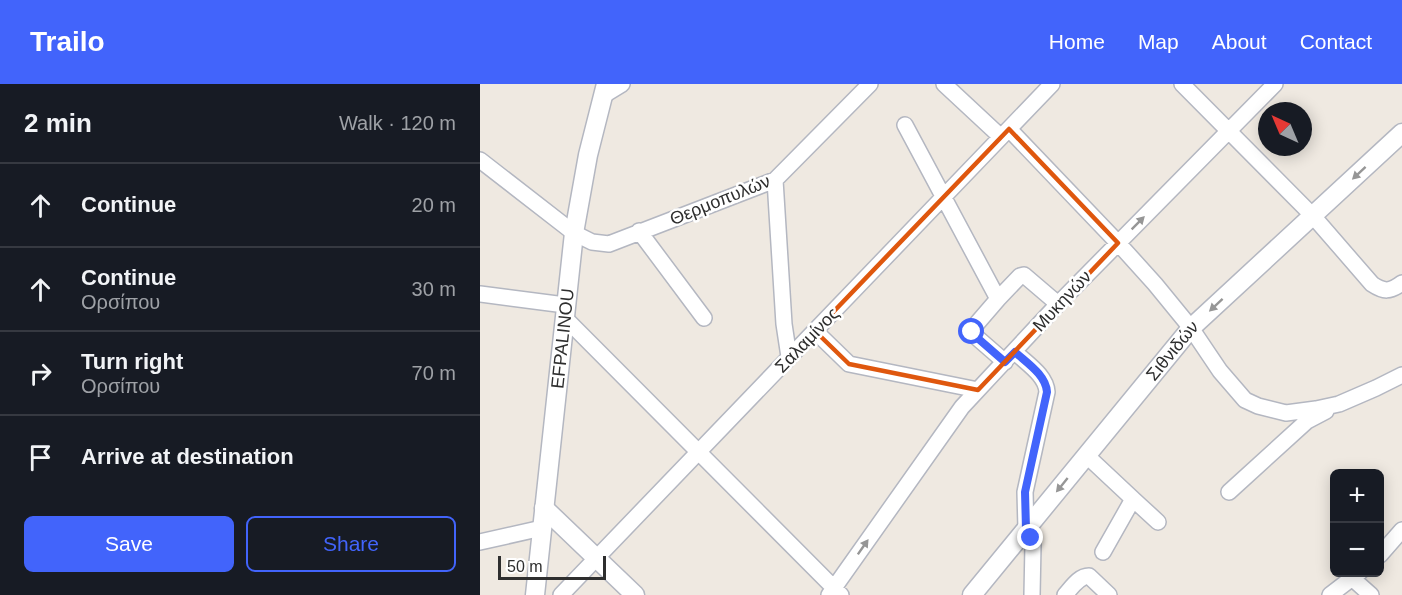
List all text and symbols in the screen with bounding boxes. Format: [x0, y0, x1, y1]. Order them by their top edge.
text: Trailo [30, 26, 105, 57]
text: Home [1049, 30, 1105, 53]
text: Map [1138, 30, 1179, 53]
text: About [1212, 30, 1267, 53]
text: Contact [1300, 30, 1372, 53]
north arrow [1258, 102, 1312, 156]
text: 2 min [24, 108, 92, 138]
text: Walk · 120 m [339, 112, 456, 134]
one-way arrow [1352, 166, 1367, 179]
street label: Θερμοπυλών [667, 171, 773, 229]
icon: ahead [24, 189, 57, 222]
text: Continue [81, 192, 176, 217]
text: 20 m [412, 194, 456, 216]
one-way arrow [1130, 216, 1144, 230]
text: Continue [81, 265, 176, 290]
street label: Μυκηνών [1029, 266, 1095, 336]
icon: ahead [24, 273, 57, 306]
text: 30 m [412, 278, 456, 300]
street label: EFPALINOU [547, 287, 578, 390]
text: Ορσίπου [81, 291, 160, 313]
one-way arrow [1208, 298, 1223, 312]
street label: Σαλαμίνος [771, 303, 843, 377]
street label: Σιθνιδών [1142, 316, 1202, 385]
route start [958, 318, 984, 344]
text: Turn right [81, 349, 183, 374]
icon: right [24, 357, 57, 390]
text: 70 m [412, 362, 456, 384]
text: Ορσίπου [81, 375, 160, 397]
icon: arrive [24, 441, 57, 474]
text: Arrive at destination [81, 444, 294, 469]
map controls [1330, 469, 1384, 577]
button: + [1330, 469, 1384, 523]
one-way arrow [1055, 477, 1068, 493]
button: Save [24, 516, 234, 572]
button: Share [246, 516, 456, 572]
button: − [1330, 523, 1384, 577]
route end [1017, 524, 1043, 550]
one-way arrow [857, 540, 869, 556]
scale bar [498, 553, 606, 580]
text: 50 m [507, 558, 543, 575]

